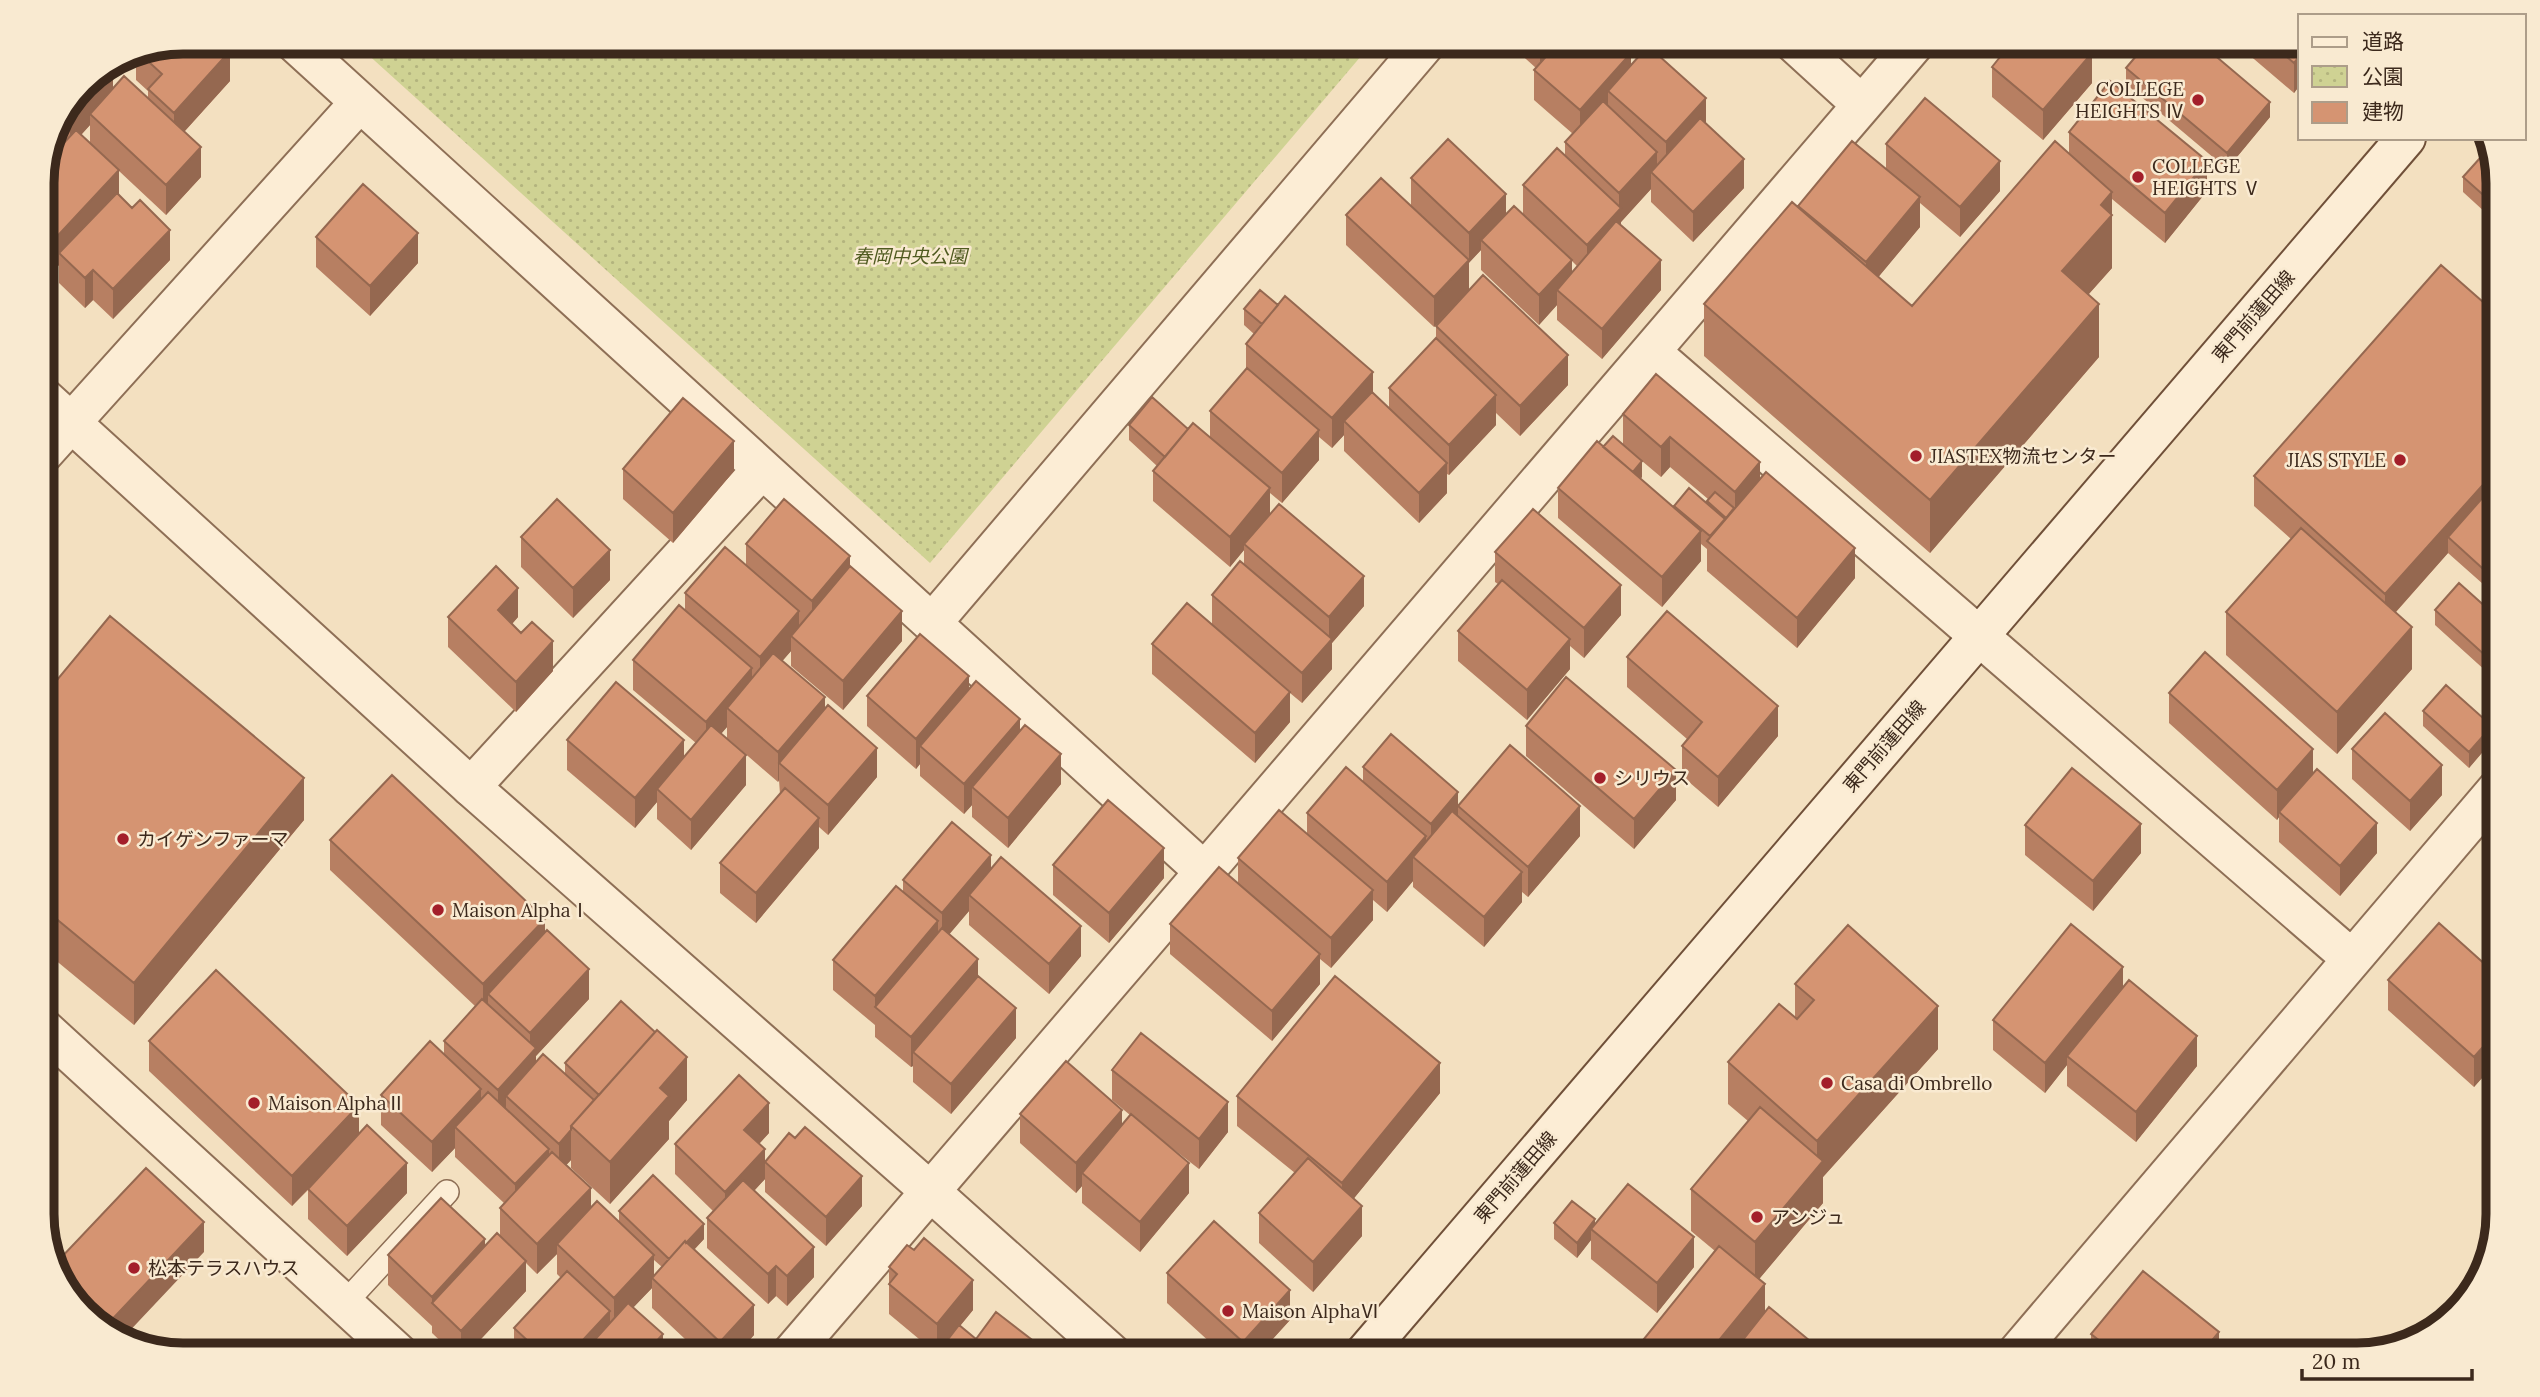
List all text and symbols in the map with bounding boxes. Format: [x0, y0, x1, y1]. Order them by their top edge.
legend [2298, 14, 2526, 140]
text: 道路 [2362, 28, 2404, 55]
text: 公園 [2362, 63, 2404, 90]
place label: COLLEGE HEIGHTS Ⅳ [2075, 77, 2184, 123]
marker: COLLEGE HEIGHTS Ⅳ [2190, 92, 2206, 108]
text: 建物 [2362, 98, 2404, 125]
place label: COLLEGE HEIGHTS Ⅴ [2152, 154, 2261, 200]
marker: COLLEGE HEIGHTS Ⅴ [2130, 169, 2146, 185]
park label: 春岡中央公園 [853, 244, 970, 268]
street label: 東門前蓮田線 [2207, 265, 2299, 367]
place label: JIASTEX物流センター [1929, 444, 2116, 468]
marker: JIASTEX物流センター [1908, 448, 1924, 464]
place label: JIAS STYLE [2286, 448, 2386, 472]
marker: JIAS STYLE [2392, 452, 2408, 468]
street label: 東門前蓮田線 [1838, 695, 1930, 797]
place label: シリウス [1614, 766, 1690, 790]
marker: シリウス [1592, 770, 1608, 786]
place label: カイゲンファーマ [137, 827, 288, 851]
marker: カイゲンファーマ [115, 831, 131, 847]
place label: Maison AlphaⅠ [452, 898, 590, 922]
marker: Maison AlphaⅠ [430, 902, 446, 918]
place label: Casa di Ombrello [1841, 1071, 1992, 1095]
marker: Casa di Ombrello [1819, 1075, 1835, 1091]
place label: Maison AlphaⅡ [268, 1091, 406, 1115]
marker: Maison AlphaⅡ [246, 1095, 262, 1111]
street label: 東門前蓮田線 [1469, 1126, 1561, 1228]
place label: アンジュ [1771, 1205, 1845, 1229]
marker: アンジュ [1749, 1209, 1765, 1225]
place label: 松本テラスハウス [148, 1256, 300, 1280]
marker: 松本テラスハウス [126, 1260, 142, 1276]
place label: Maison AlphaⅥ [1242, 1299, 1380, 1323]
marker: Maison AlphaⅥ [1220, 1303, 1236, 1319]
scale bar [2302, 1338, 2472, 1382]
text: 20 m [2312, 1348, 2361, 1375]

